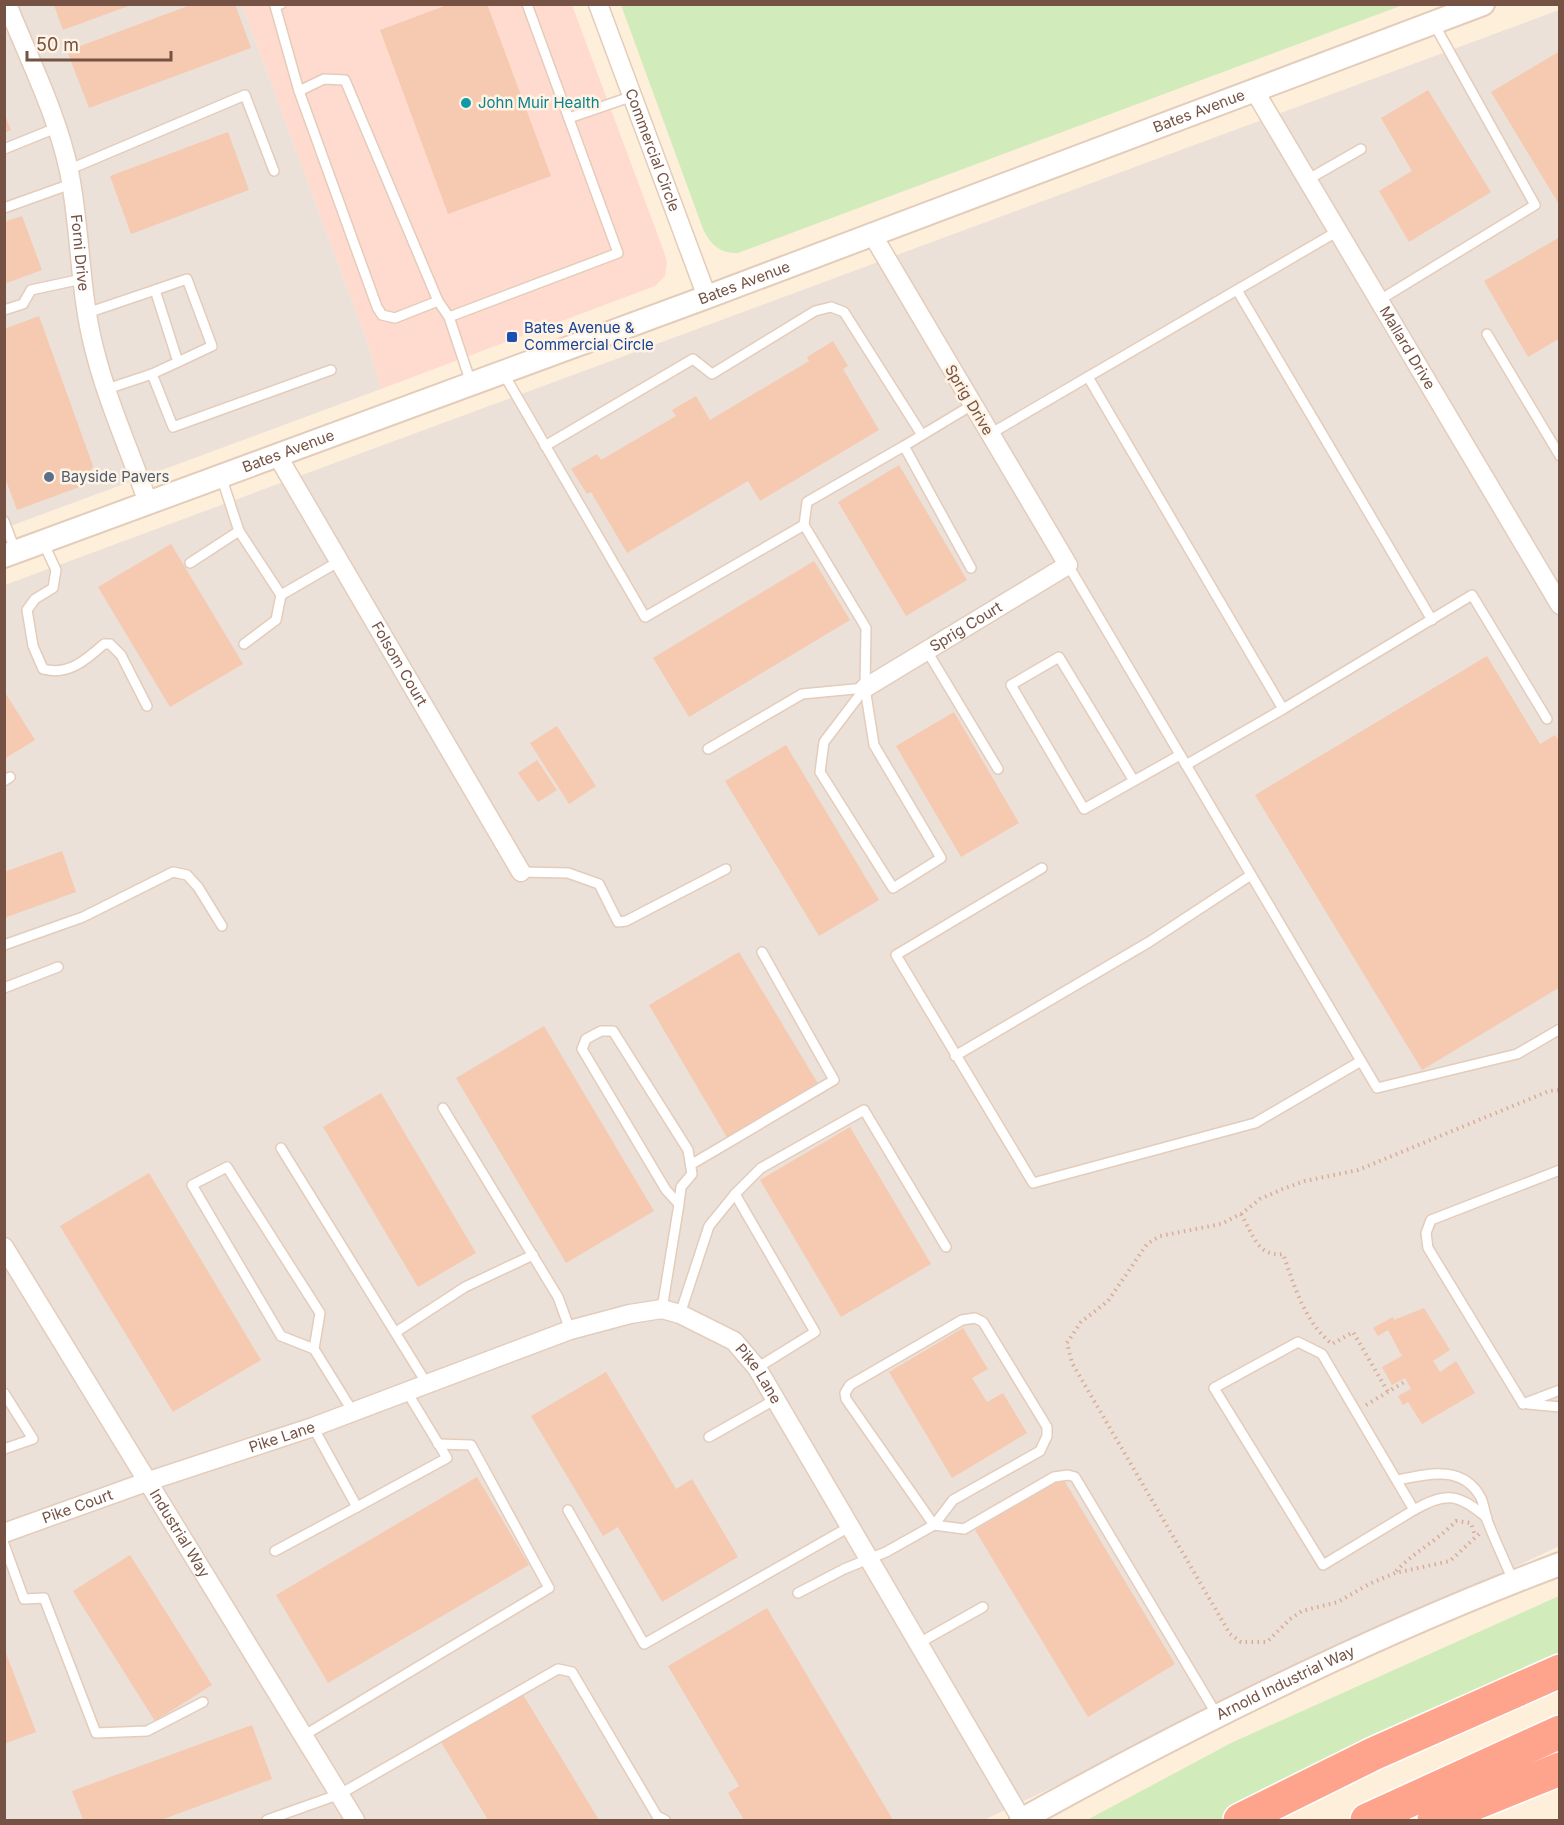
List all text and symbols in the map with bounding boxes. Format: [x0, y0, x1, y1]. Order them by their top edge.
scale bar [27, 24, 171, 62]
text: 50 m [36, 34, 79, 55]
street label: Bates Avenue [1150, 85, 1247, 137]
street label: Commercial Circle [621, 86, 684, 214]
place label: John Muir Health [478, 93, 600, 112]
marker: John Muir Health [459, 96, 473, 110]
street label: Forni Drive [67, 213, 94, 292]
street label: Bates Avenue [696, 257, 793, 308]
street label: Mallard Drive [1376, 302, 1440, 393]
place label: Bates Avenue & Commercial Circle [524, 318, 654, 354]
marker: Bates Avenue & Commercial Circle [505, 330, 519, 344]
street label: Sprig Drive [941, 361, 998, 438]
street label: Bates Avenue [240, 425, 337, 476]
place label: Bayside Pavers [61, 467, 169, 486]
marker: Bayside Pavers [42, 470, 56, 484]
street label: Sprig Court [926, 597, 1005, 656]
street label: Folsom Court [367, 618, 432, 709]
street label: Pike Lane [732, 1340, 786, 1407]
street label: Pike Lane [246, 1417, 317, 1457]
street label: Pike Court [39, 1485, 115, 1528]
street label: Industrial Way [146, 1486, 215, 1581]
street label: Arnold Industrial Way [1213, 1641, 1358, 1724]

